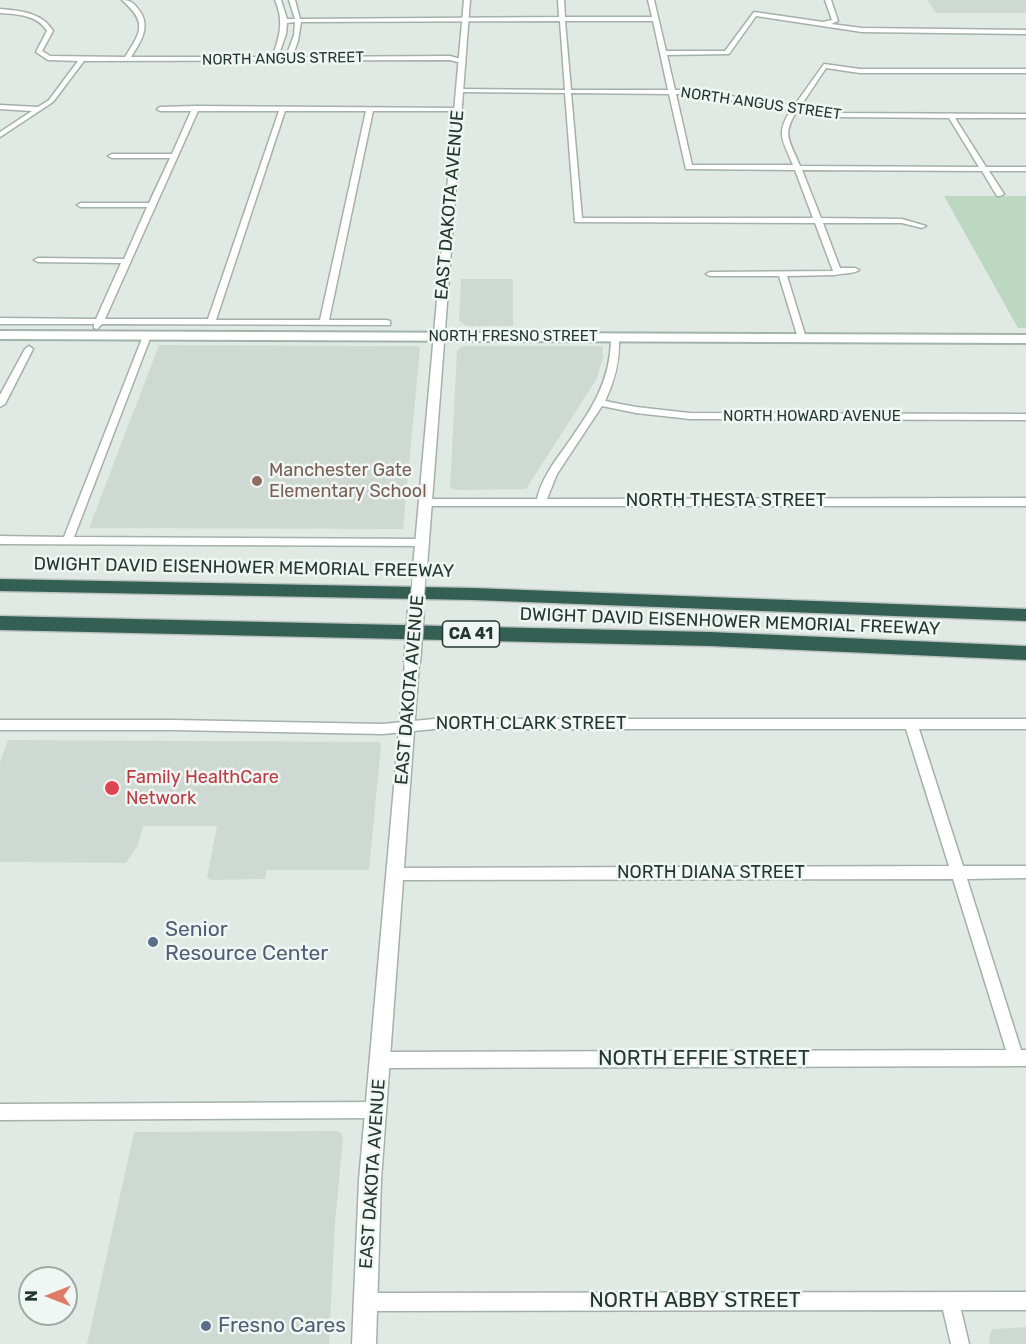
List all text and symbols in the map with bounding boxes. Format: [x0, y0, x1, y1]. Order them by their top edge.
street label: NORTH ANGUS STREET [202, 49, 364, 69]
street label: NORTH ANGUS STREET [679, 84, 843, 124]
street label: EAST DAKOTA AVENUE [431, 109, 469, 301]
street label: NORTH FRESNO STREET [428, 328, 598, 346]
street label: NORTH HOWARD AVENUE [723, 408, 901, 426]
place label: Manchester Gate Elementary School [269, 460, 427, 502]
marker: Manchester Gate Elementary School [250, 474, 264, 488]
street label: NORTH THESTA STREET [626, 490, 826, 512]
street label: DWIGHT DAVID EISENHOWER MEMORIAL FREEWAY [33, 554, 455, 582]
street label: EAST DAKOTA AVENUE [391, 594, 429, 786]
street label: DWIGHT DAVID EISENHOWER MEMORIAL FREEWAY [519, 604, 941, 640]
road number: CA 41 [442, 621, 500, 647]
street label: NORTH CLARK STREET [436, 713, 626, 735]
place label: Family HealthCare Network [126, 767, 279, 810]
marker: Family HealthCare Network [103, 779, 121, 797]
street label: NORTH DIANA STREET [617, 862, 805, 884]
place label: Senior Resource Center [165, 917, 328, 967]
marker: Senior Resource Center [146, 935, 160, 949]
street label: NORTH EFFIE STREET [598, 1046, 810, 1072]
street label: EAST DAKOTA AVENUE [356, 1078, 390, 1270]
north arrow [18, 1266, 78, 1326]
street label: NORTH ABBY STREET [589, 1288, 801, 1314]
text: N [22, 1290, 41, 1302]
place label: Fresno Cares [218, 1313, 346, 1339]
marker: Fresno Cares [199, 1319, 213, 1333]

